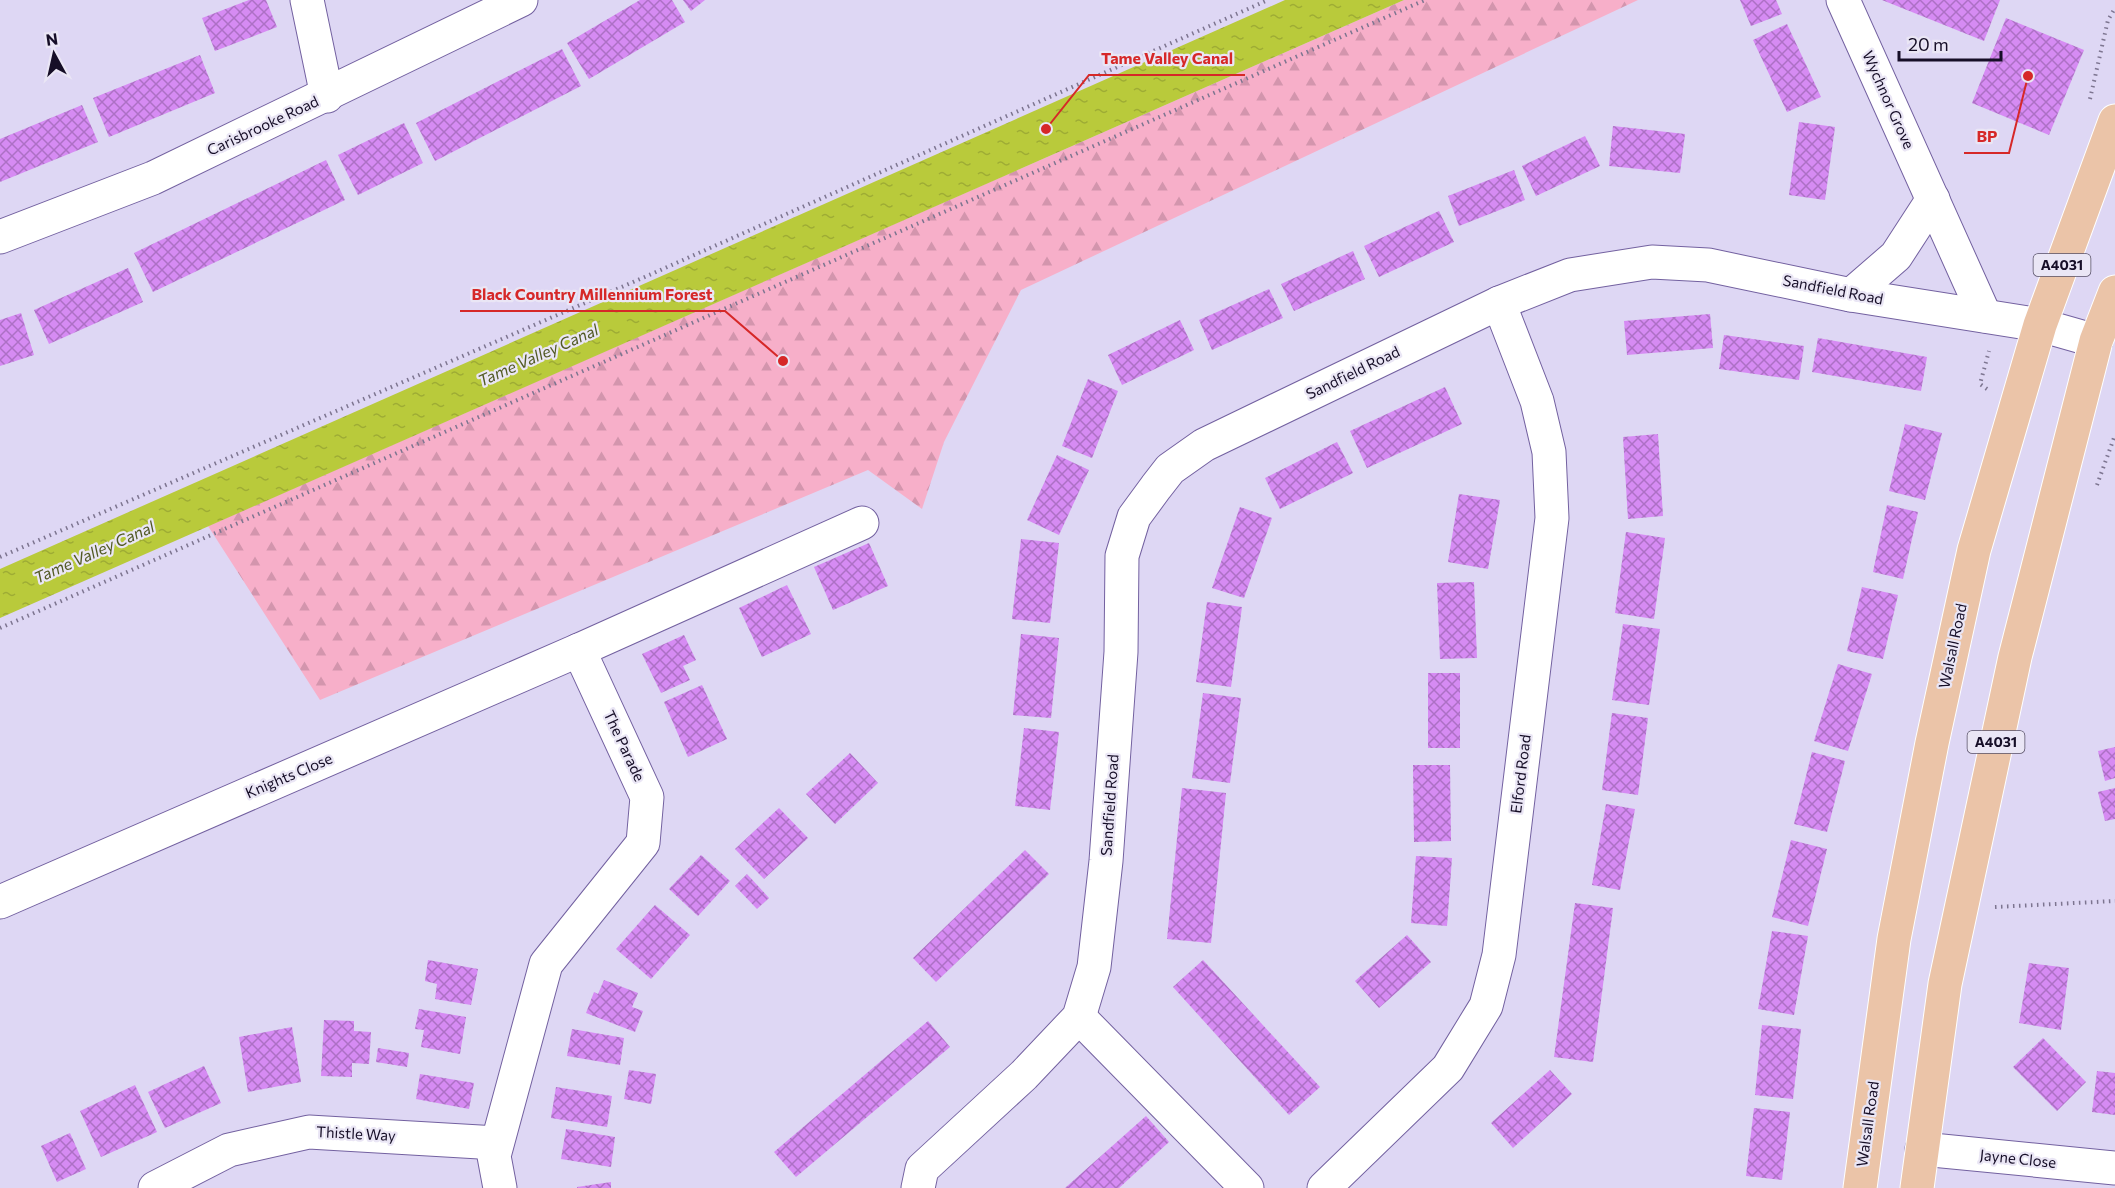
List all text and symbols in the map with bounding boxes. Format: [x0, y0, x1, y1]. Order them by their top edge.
north arrow [24, 24, 84, 84]
scale bar [1899, 24, 2001, 62]
text: N [45, 28, 59, 49]
text: 20 m [1908, 33, 1949, 55]
callout: Tame Valley Canal [1089, 41, 1245, 75]
text: Tame Valley Canal [1101, 48, 1233, 67]
street label: Wychnor Grove [1859, 48, 1919, 152]
street label: Carisbrooke Road [204, 91, 321, 159]
callout: BP [1964, 119, 2009, 153]
text: BP [1977, 126, 1997, 145]
road number: A4031 [2034, 254, 2090, 276]
street label: Sandfield Road [1781, 270, 1885, 308]
callout: Black Country Millennium Forest [460, 277, 725, 311]
text: Black Country Millennium Forest [471, 284, 713, 303]
water label: Tame Valley Canal [475, 319, 602, 390]
street label: Sandfield Road [1303, 342, 1402, 403]
water label: Tame Valley Canal [31, 516, 158, 587]
street label: Walsall Road [1934, 602, 1970, 690]
street label: The Parade [601, 707, 649, 784]
road number: A4031 [1968, 731, 2024, 753]
street label: Elford Road [1506, 733, 1534, 814]
street label: Knights Close [242, 749, 335, 801]
street label: Sandfield Road [1096, 753, 1122, 856]
street label: Walsall Road [1852, 1080, 1882, 1168]
street label: Thistle Way [316, 1122, 396, 1144]
street label: Jayne Close [1979, 1145, 2057, 1171]

